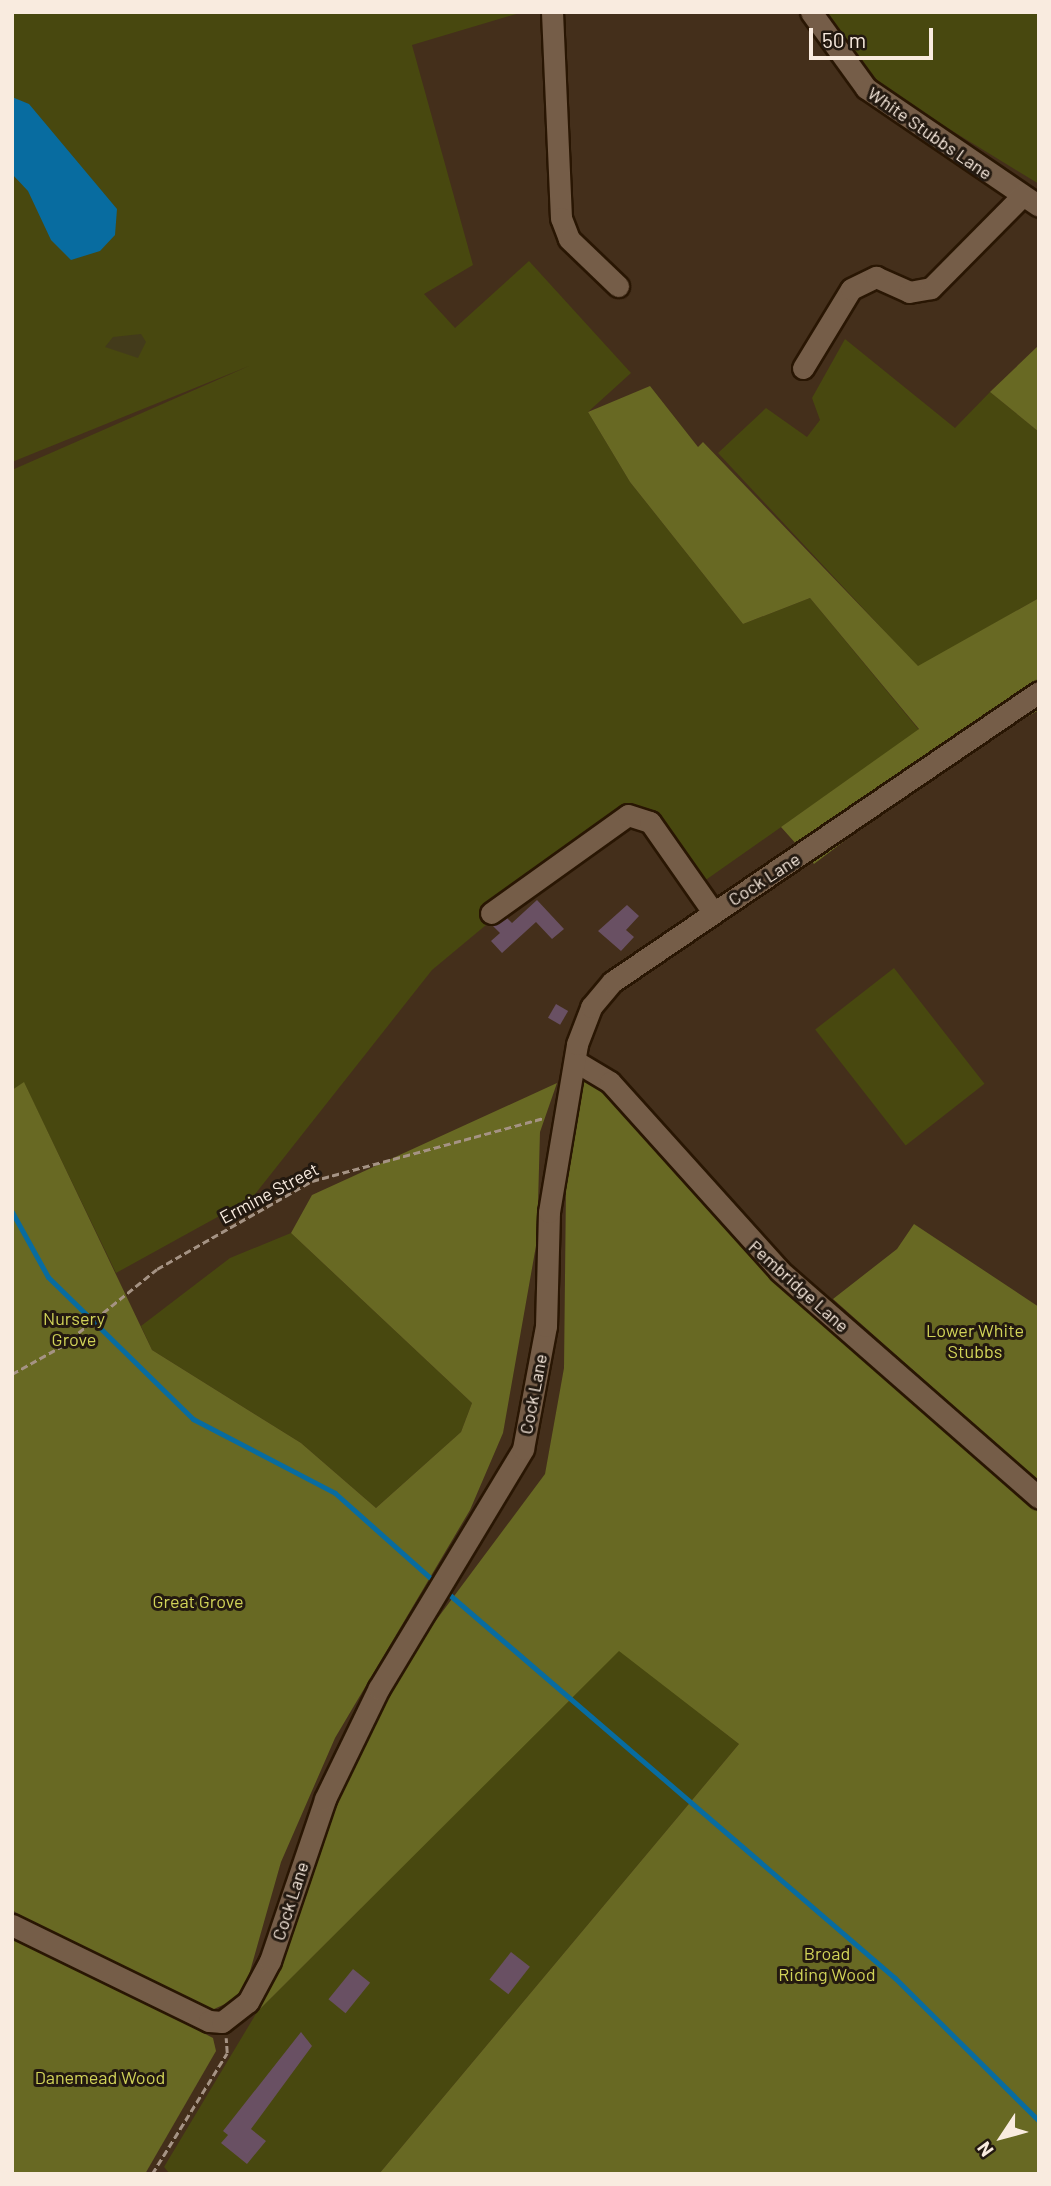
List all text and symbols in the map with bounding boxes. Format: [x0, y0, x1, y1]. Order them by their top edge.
scale bar [813, 14, 937, 58]
text: 50 m [822, 27, 866, 52]
street label: White Stubbs Lane [864, 82, 996, 184]
street label: Cock Lane [724, 848, 804, 910]
street label: Ermine Street [216, 1158, 322, 1228]
street label: Pembridge Lane [745, 1235, 853, 1337]
park label: Nursery Grove [43, 1308, 105, 1350]
park label: Lower White Stubbs [926, 1320, 1024, 1362]
street label: Cock Lane [515, 1352, 551, 1436]
park label: Great Grove [152, 1590, 244, 1612]
street label: Cock Lane [267, 1859, 313, 1943]
park label: Broad Riding Wood [778, 1943, 876, 1986]
park label: Danemead Wood [35, 2066, 165, 2088]
north arrow [967, 2102, 1037, 2172]
text: N [972, 2138, 998, 2162]

